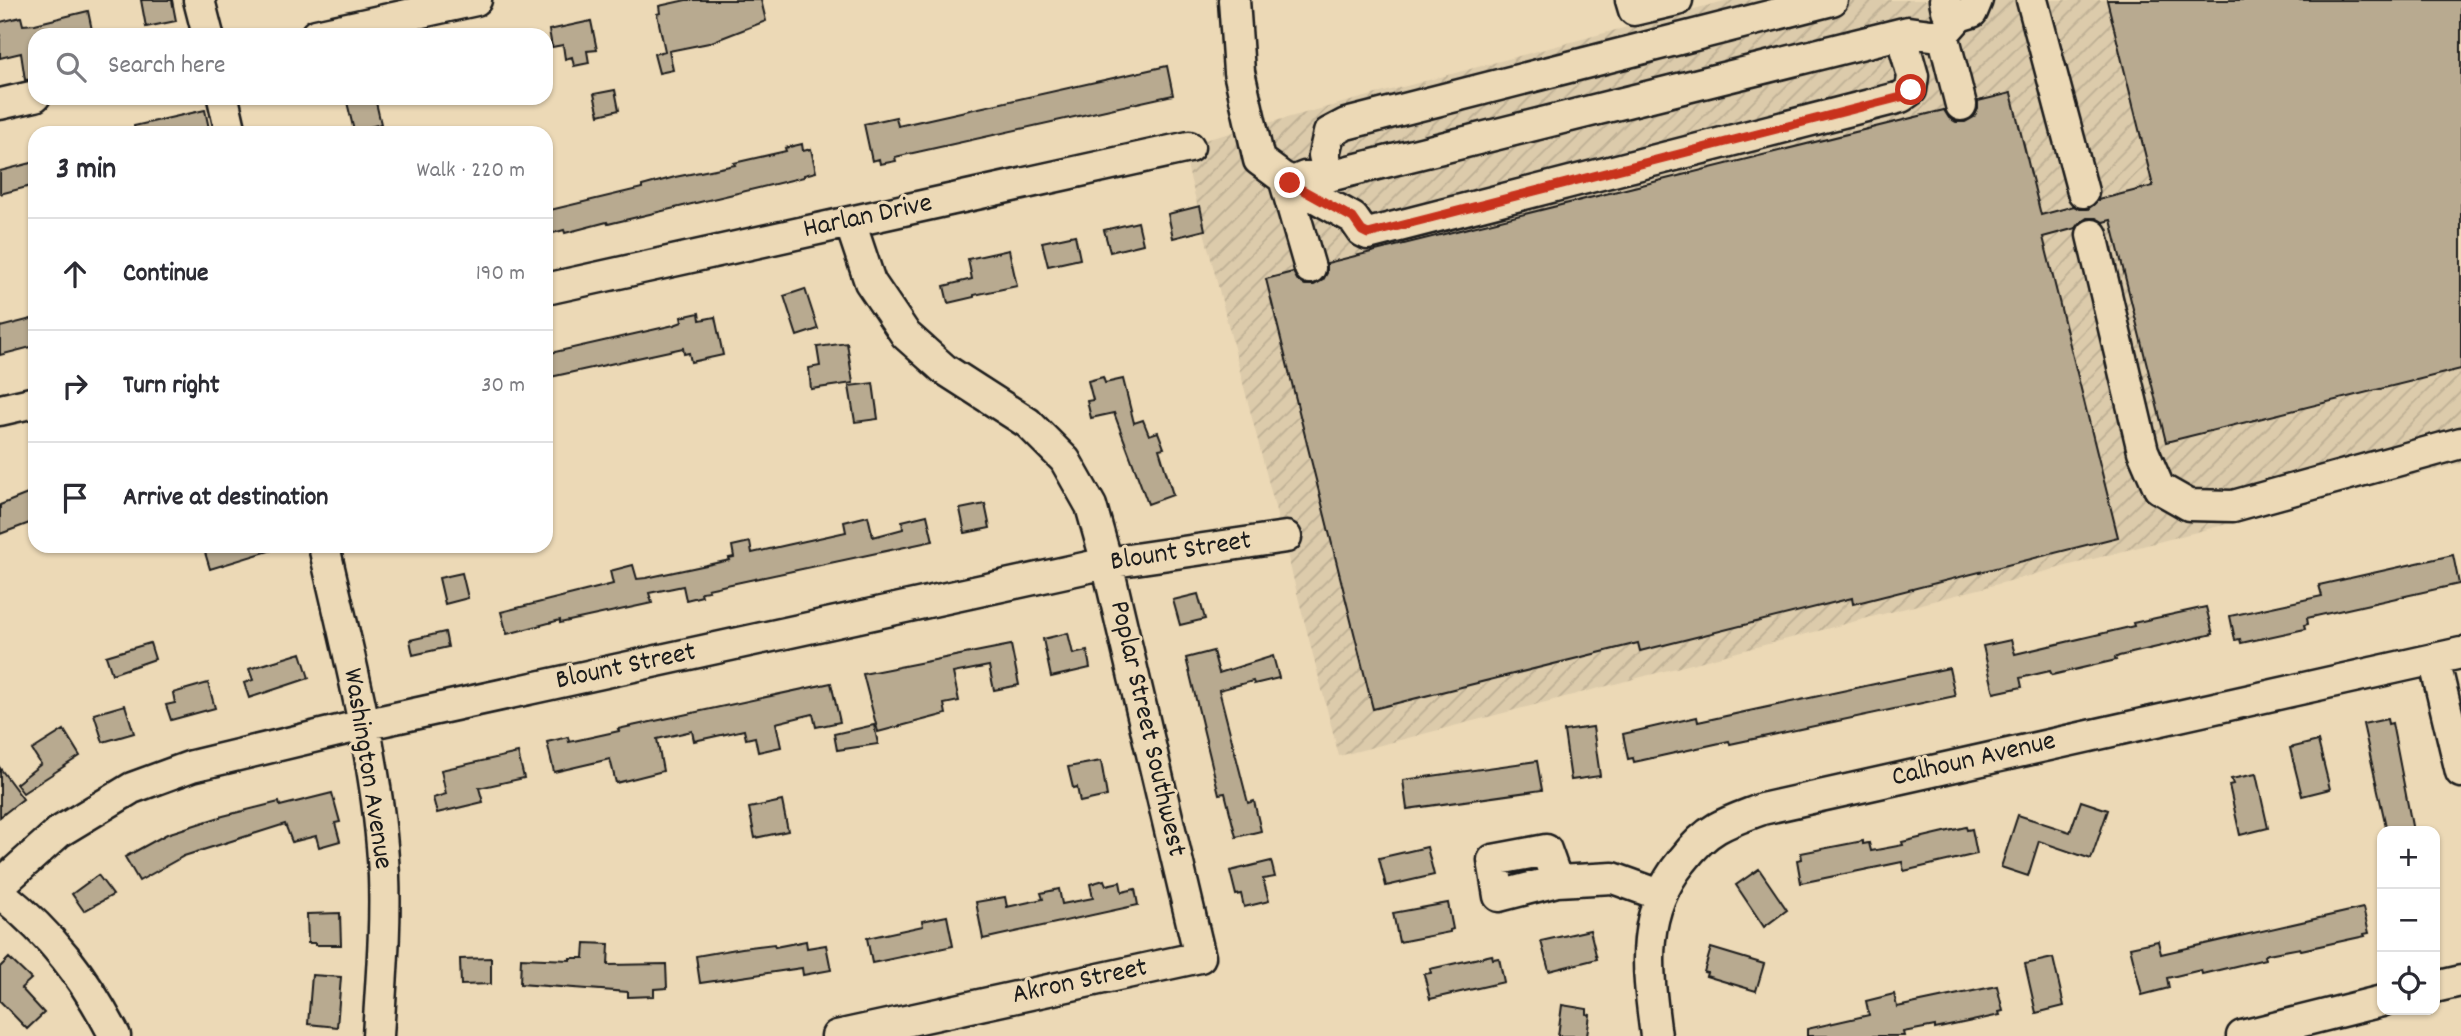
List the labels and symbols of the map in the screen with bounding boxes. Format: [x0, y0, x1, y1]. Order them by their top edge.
route start [1895, 74, 1926, 105]
route end [1274, 167, 1305, 198]
street label: Harlan Drive [800, 185, 936, 251]
street label: Blount Street [1108, 522, 1254, 584]
street label: Poplar Street Southwest [1097, 597, 1195, 861]
street label: Blount Street [552, 634, 700, 702]
street label: Washington Avenue [330, 666, 402, 872]
street label: Calhoun Avenue [1888, 723, 2060, 799]
street label: Akron Street [1009, 949, 1151, 1017]

